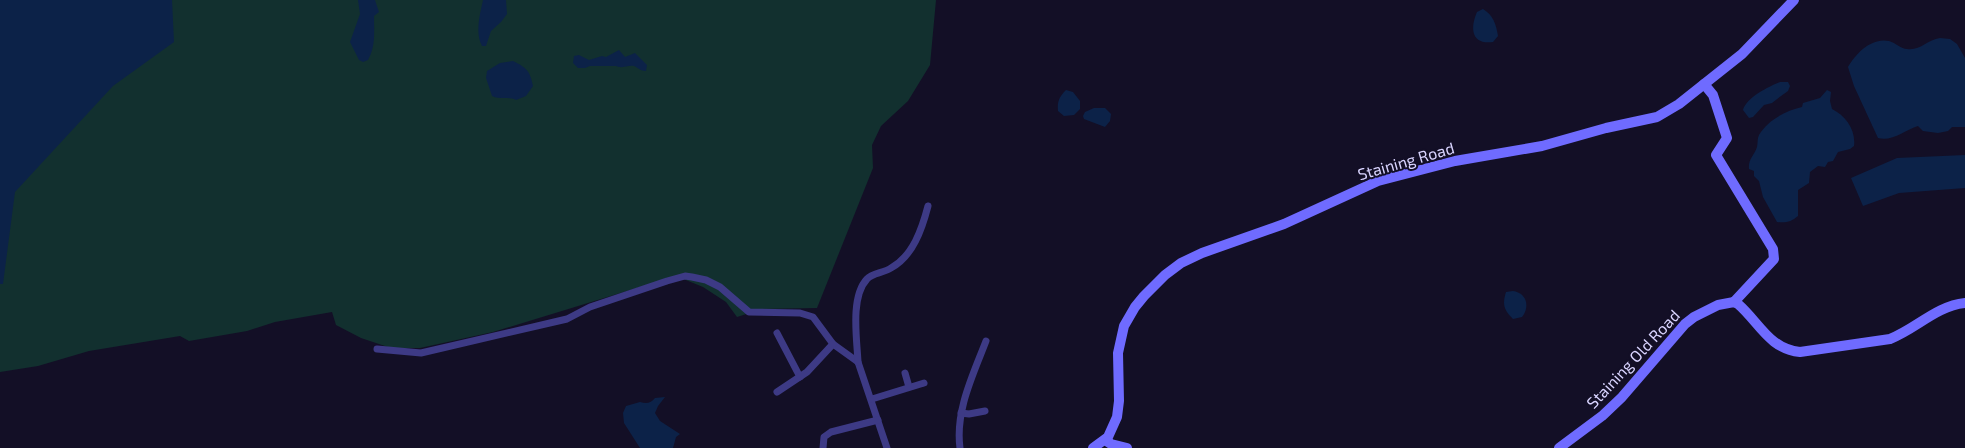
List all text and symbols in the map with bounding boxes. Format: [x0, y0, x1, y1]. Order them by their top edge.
street label: Staining Road [1355, 138, 1456, 183]
street label: Staining Old Road [1582, 305, 1683, 412]

